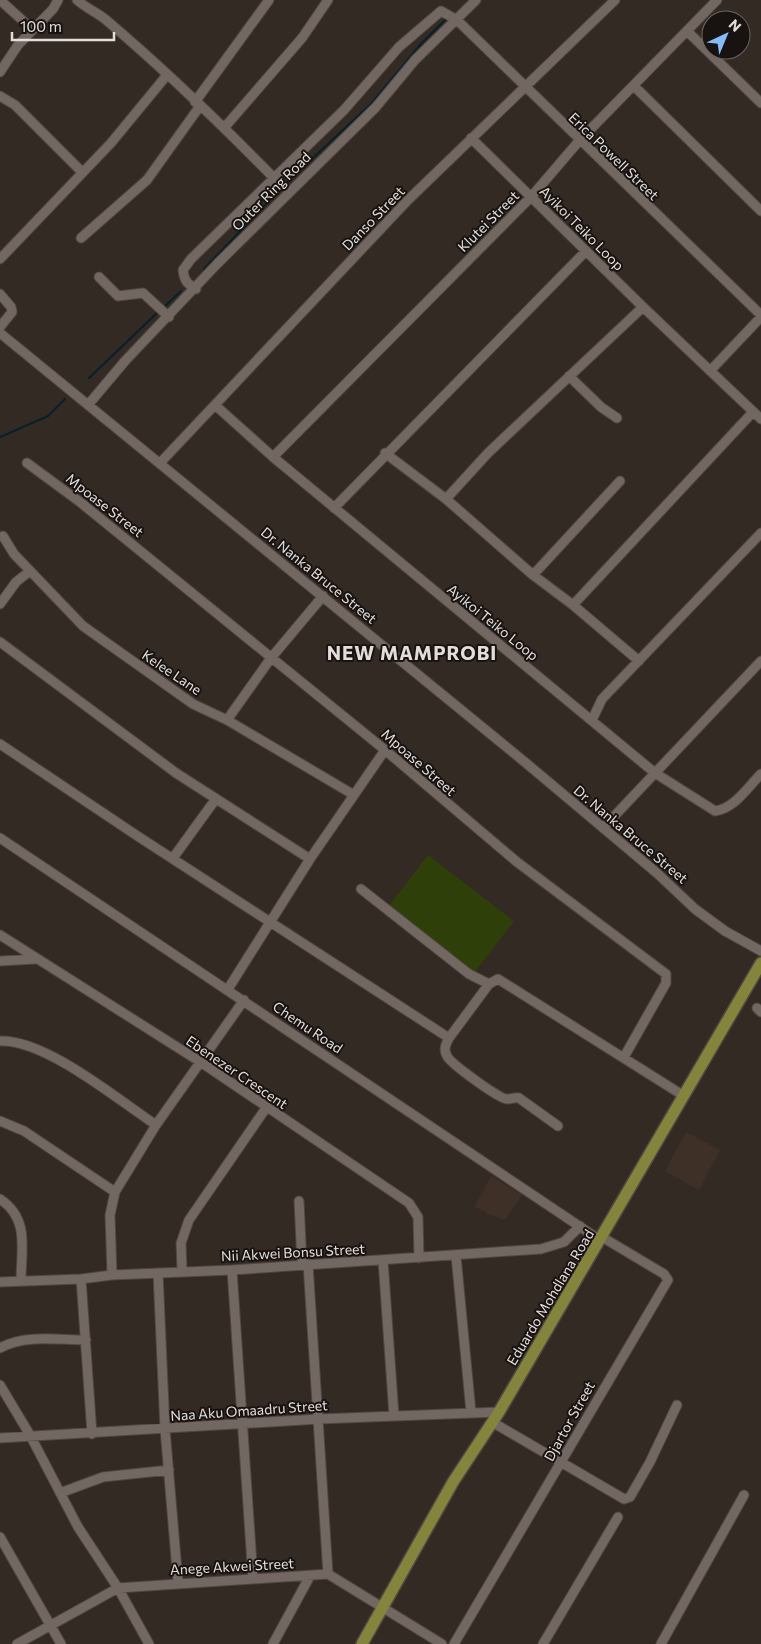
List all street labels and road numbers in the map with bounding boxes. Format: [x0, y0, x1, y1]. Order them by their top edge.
street label: Erica Powell Street [565, 109, 663, 204]
street label: Outer Ring Road [228, 148, 314, 234]
street label: Danso Street [338, 182, 408, 254]
street label: Ayikoi Teiko Loop [536, 182, 628, 274]
street label: Klutei Street [454, 187, 522, 255]
street label: Mpoase Street [63, 470, 147, 541]
street label: Dr. Nanka Bruce Street [258, 523, 380, 627]
street label: Ayikoi Teiko Loop [444, 580, 542, 664]
street label: Kelee Lane [139, 646, 205, 698]
street label: Mpoase Street [378, 725, 460, 799]
street label: Dr. Nanka Bruce Street [570, 781, 692, 887]
street label: Chemu Road [270, 997, 346, 1057]
street label: Ebenezer Crescent [183, 1032, 291, 1112]
street label: Eduardo Mohdlana Road [503, 1226, 597, 1368]
street label: Nii Akwei Bonsu Street [221, 1240, 366, 1264]
street label: Djartor Street [540, 1378, 598, 1464]
street label: Naa Aku Omaadru Street [170, 1396, 328, 1424]
street label: Anege Akwei Street [170, 1554, 295, 1578]

